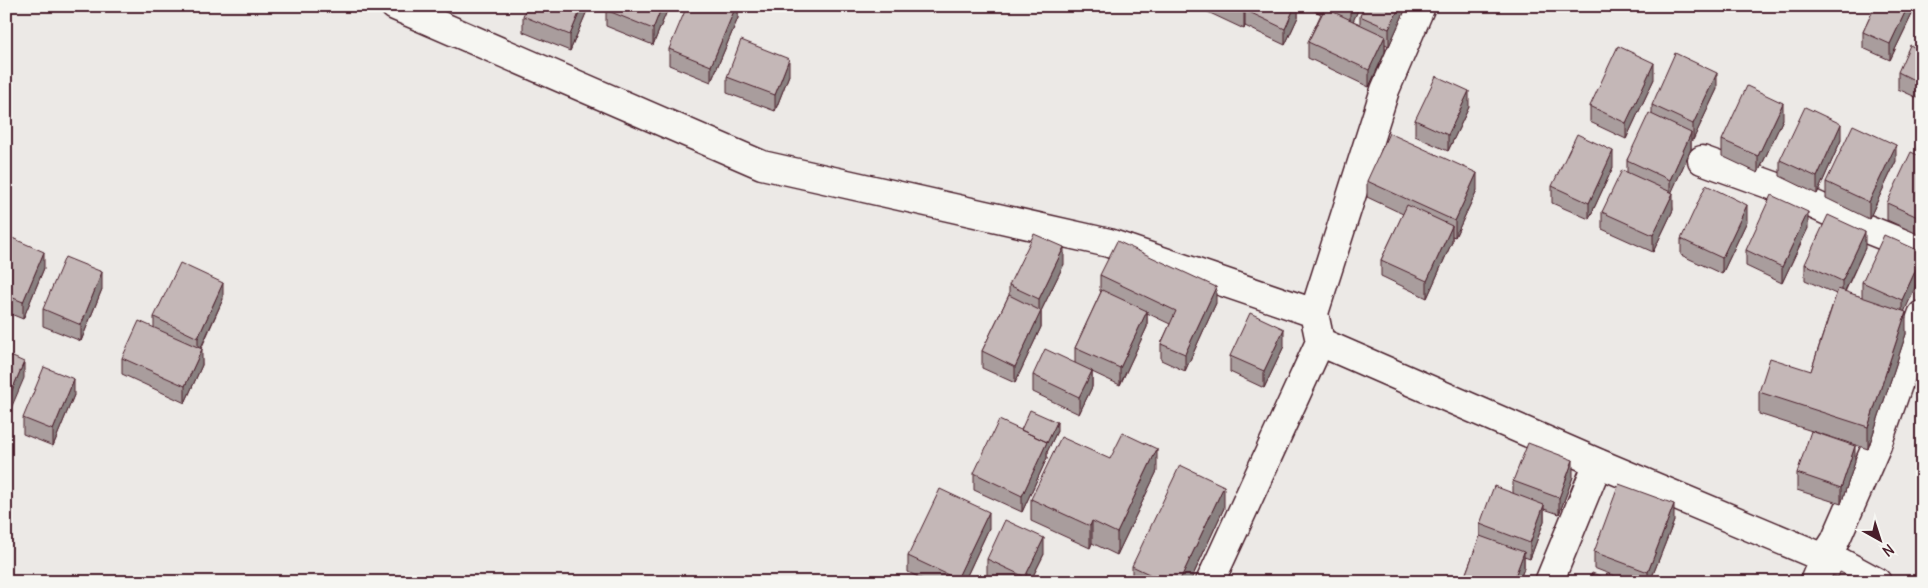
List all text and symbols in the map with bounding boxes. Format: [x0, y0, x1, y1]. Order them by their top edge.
north arrow [1856, 516, 1906, 566]
text: N [1879, 540, 1898, 560]

